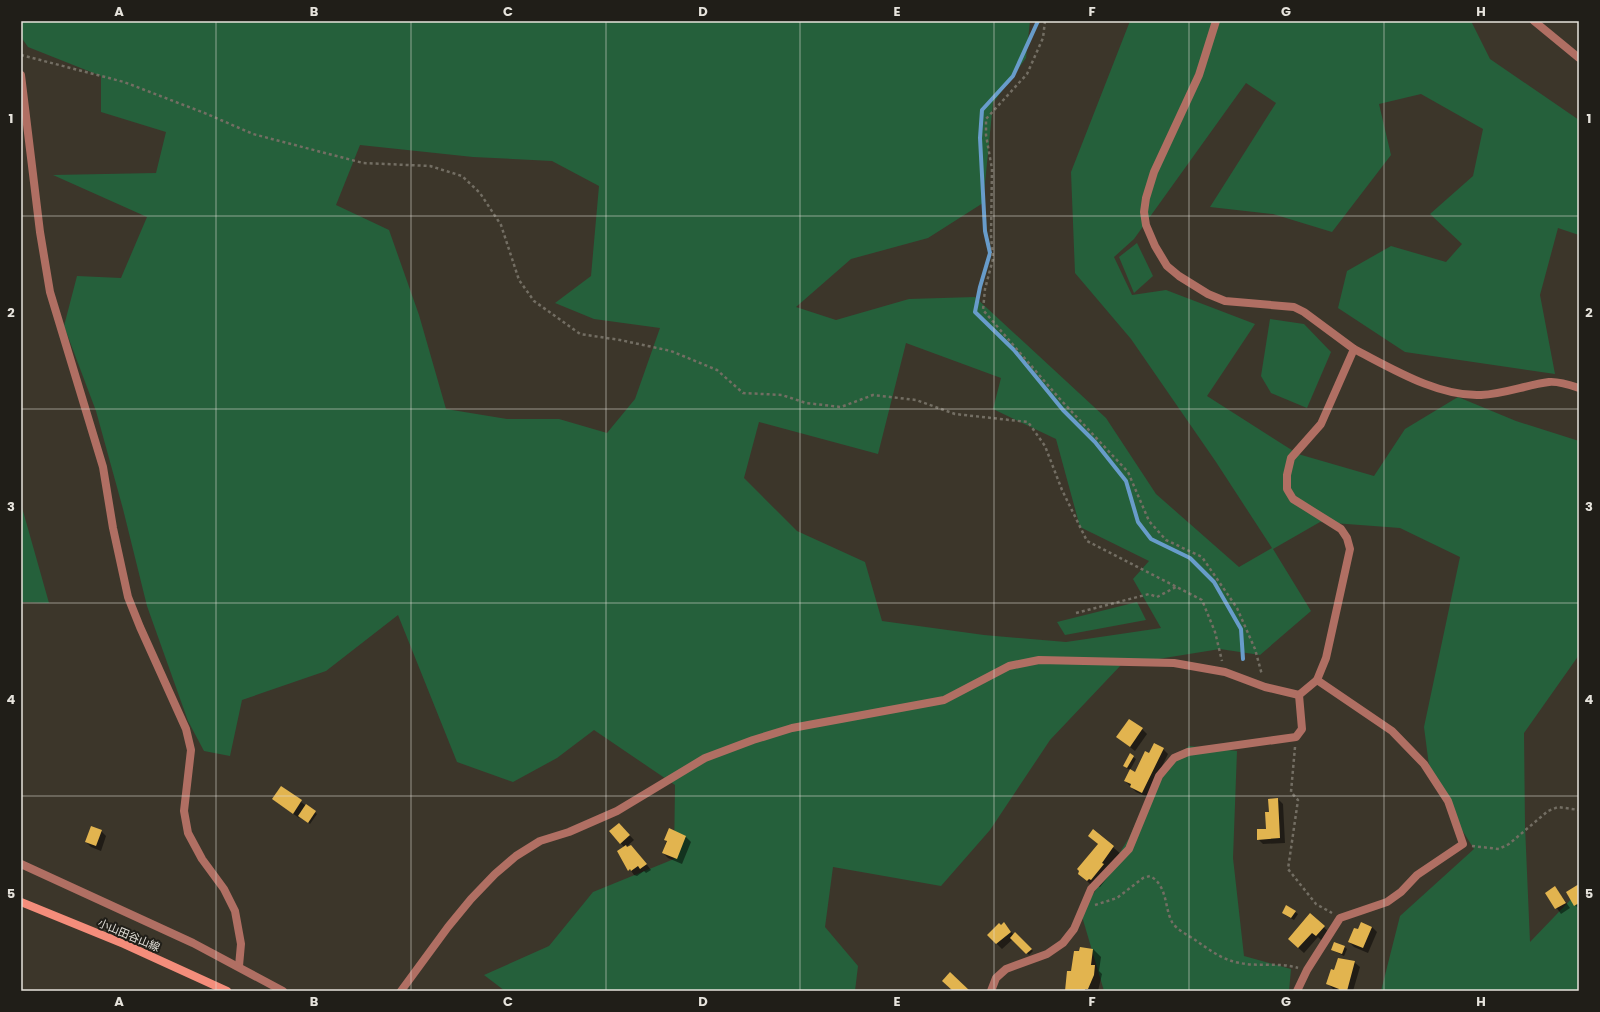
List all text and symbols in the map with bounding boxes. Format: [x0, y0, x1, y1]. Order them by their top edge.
text: A [114, 2, 124, 21]
text: B [310, 2, 319, 21]
text: C [503, 2, 513, 21]
text: D [698, 2, 708, 21]
text: E [893, 2, 901, 21]
text: F [1088, 2, 1096, 21]
text: G [1281, 2, 1291, 21]
text: H [1476, 2, 1486, 21]
text: 1 [9, 109, 13, 128]
text: 1 [1587, 109, 1591, 128]
text: 2 [7, 303, 15, 322]
text: 2 [1585, 303, 1593, 322]
text: 3 [7, 497, 15, 516]
text: 3 [1585, 497, 1593, 516]
text: 4 [7, 690, 16, 709]
text: 4 [1585, 690, 1594, 709]
text: 5 [7, 884, 15, 903]
text: 5 [1585, 884, 1593, 903]
street label: 小山田谷山線 [95, 915, 163, 955]
text: A [114, 992, 124, 1011]
text: B [310, 992, 319, 1011]
text: C [503, 992, 513, 1011]
text: D [698, 992, 708, 1011]
text: E [893, 992, 901, 1011]
text: F [1088, 992, 1096, 1011]
text: G [1281, 992, 1291, 1011]
text: H [1476, 992, 1486, 1011]

